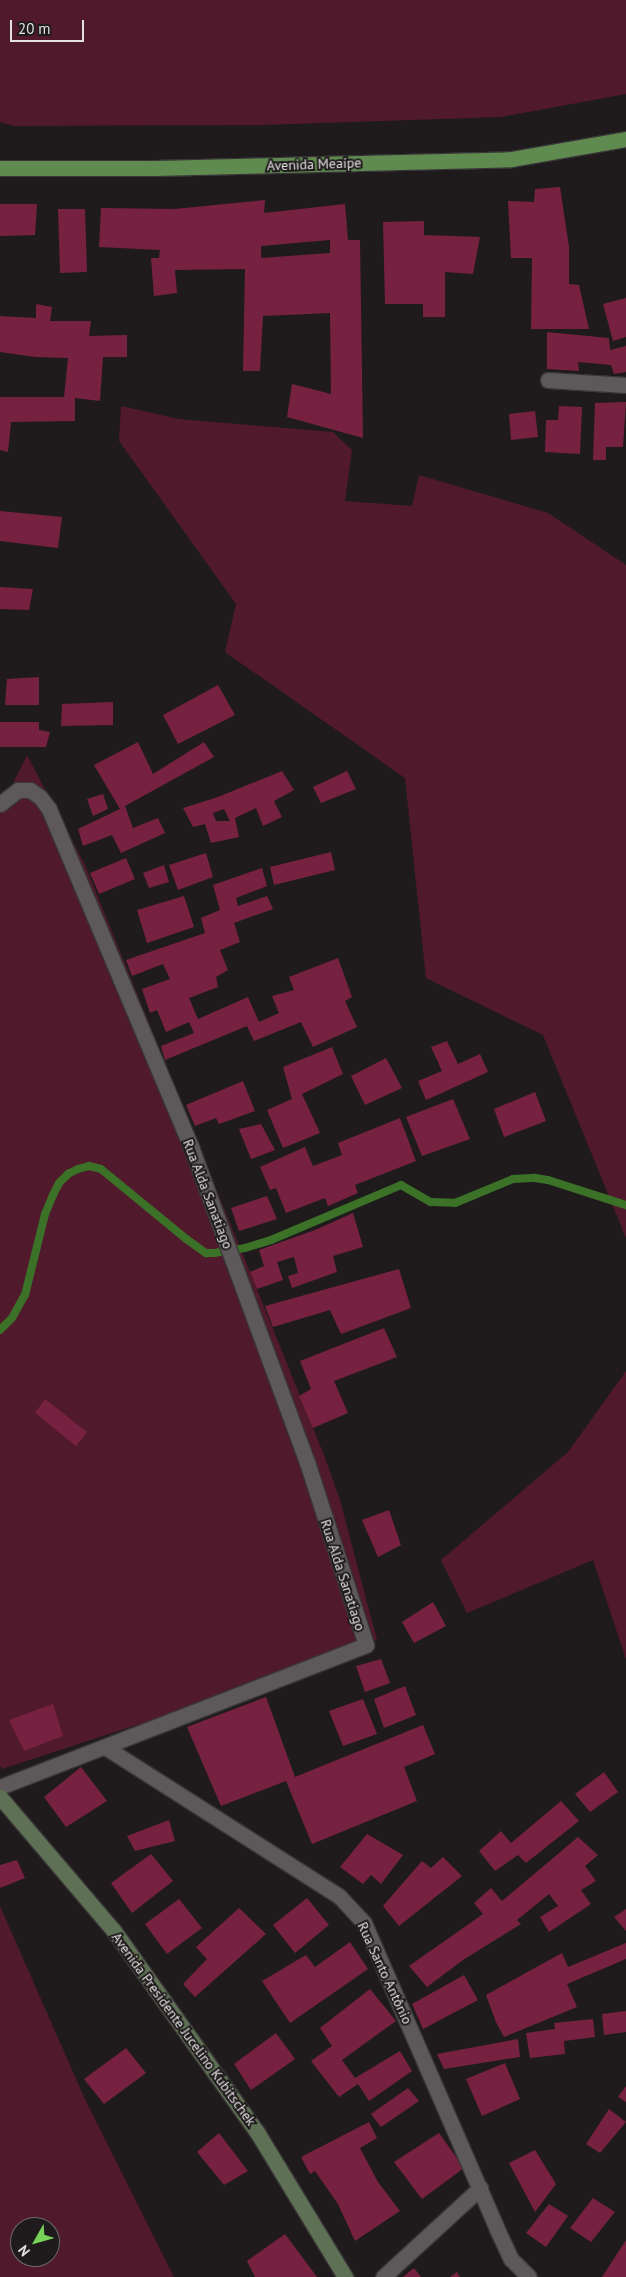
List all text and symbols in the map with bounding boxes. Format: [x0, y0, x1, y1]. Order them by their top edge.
scale bar [12, 10, 86, 42]
text: 20 m [18, 19, 51, 38]
street label: Avenida Meaípe [266, 154, 362, 174]
street label: Rua Alda Sanatiago [179, 1137, 237, 1251]
street label: Rua Alda Sanatiago [317, 1517, 369, 1633]
street label: Rua Santo Antônio [354, 1919, 416, 2027]
street label: Avenida Presidente Jucelino Kubitschek [108, 1929, 260, 2129]
north arrow [10, 2217, 60, 2267]
text: N [14, 2241, 34, 2260]

